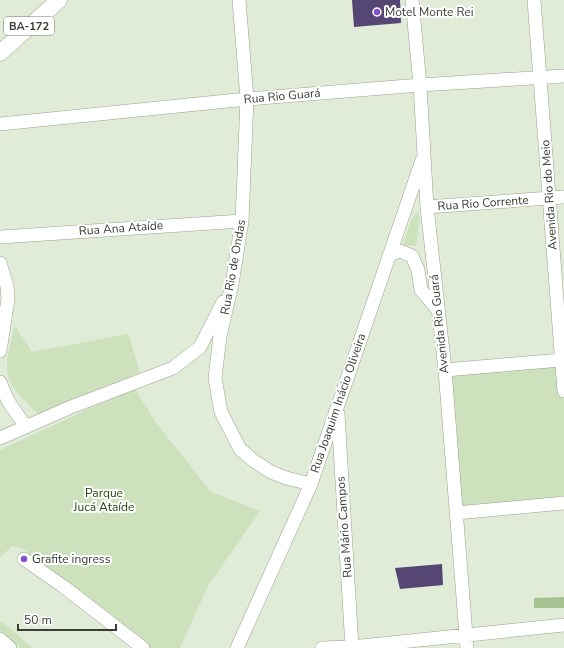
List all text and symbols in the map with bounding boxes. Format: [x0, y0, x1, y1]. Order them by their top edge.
place label: Motel Monte Rei [385, 4, 473, 20]
marker: Motel Monte Rei [372, 7, 382, 17]
road number: BA-172 [4, 17, 54, 35]
street label: Rua Rio Guará [243, 85, 321, 107]
street label: Avenida Rio do Meio [537, 139, 561, 251]
street label: Rua Rio Corrente [437, 192, 529, 214]
street label: Rua Ana Ataíde [78, 217, 164, 239]
street label: Rua Rio de Ondas [217, 218, 249, 316]
street label: Avenida Rio Guará [426, 273, 452, 375]
street label: Rua Joaquim Inácio Oliveira [307, 331, 369, 475]
street label: Rua Mário Campos [332, 476, 356, 578]
park label: Parque Jucá Ataíde [73, 485, 134, 515]
place label: Grafite ingress [32, 551, 111, 567]
marker: Grafite ingress [19, 554, 29, 564]
scale bar [18, 606, 116, 632]
text: 50 m [24, 612, 52, 628]

